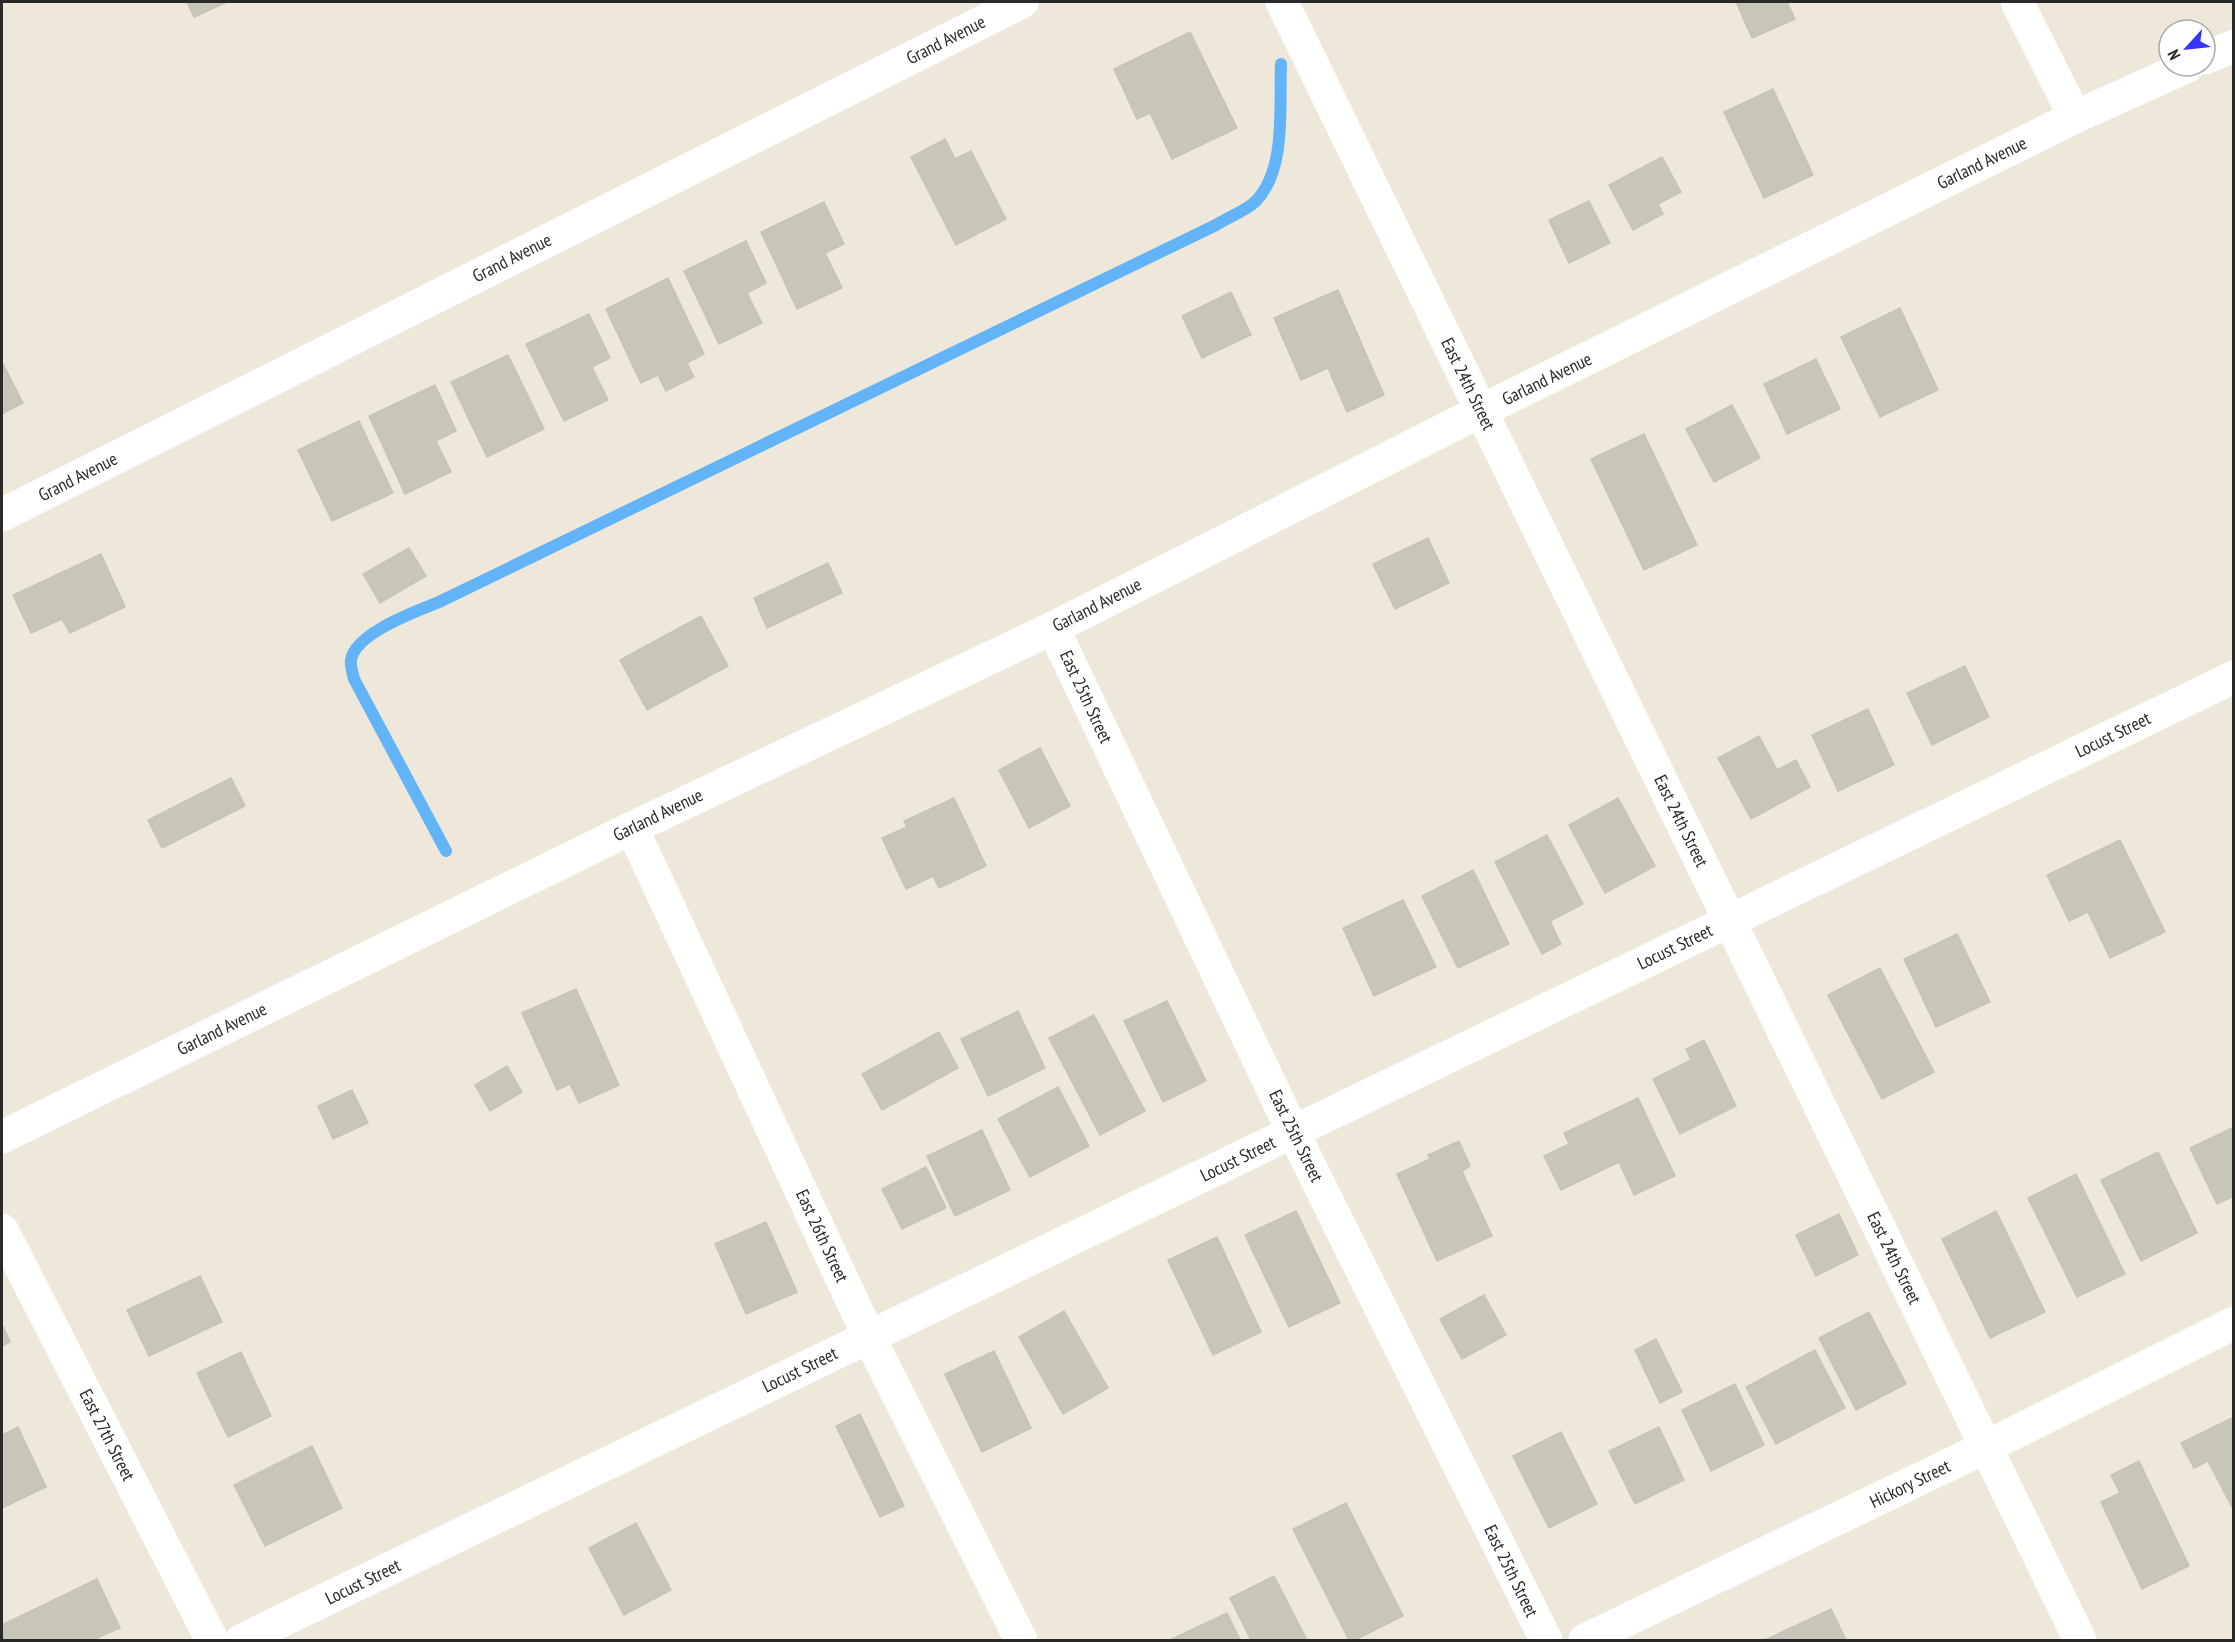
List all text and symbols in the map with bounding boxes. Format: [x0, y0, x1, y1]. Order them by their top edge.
street label: Grand Avenue [902, 10, 989, 69]
north arrow [2157, 18, 2217, 78]
text: N [2163, 46, 2185, 63]
street label: Garland Avenue [1933, 131, 2030, 194]
street label: Grand Avenue [468, 228, 555, 287]
street label: East 24th Street [1436, 334, 1501, 434]
street label: Garland Avenue [1498, 347, 1595, 410]
street label: Grand Avenue [34, 447, 121, 506]
street label: Garland Avenue [1048, 572, 1145, 637]
street label: East 25th Street [1055, 647, 1118, 747]
street label: Locust Street [2071, 706, 2154, 763]
street label: East 24th Street [1649, 771, 1714, 871]
street label: Garland Avenue [609, 783, 706, 846]
street label: Locust Street [1633, 918, 1716, 975]
street label: Garland Avenue [173, 997, 270, 1060]
street label: East 25th Street [1264, 1086, 1329, 1186]
street label: Locust Street [1196, 1130, 1279, 1187]
street label: East 26th Street [791, 1186, 854, 1286]
street label: East 24th Street [1862, 1208, 1927, 1308]
street label: Locust Street [758, 1341, 841, 1398]
street label: East 27th Street [75, 1385, 140, 1484]
street label: Hickory Street [1866, 1454, 1954, 1513]
street label: East 25th Street [1479, 1521, 1544, 1621]
street label: Locust Street [321, 1553, 404, 1610]

